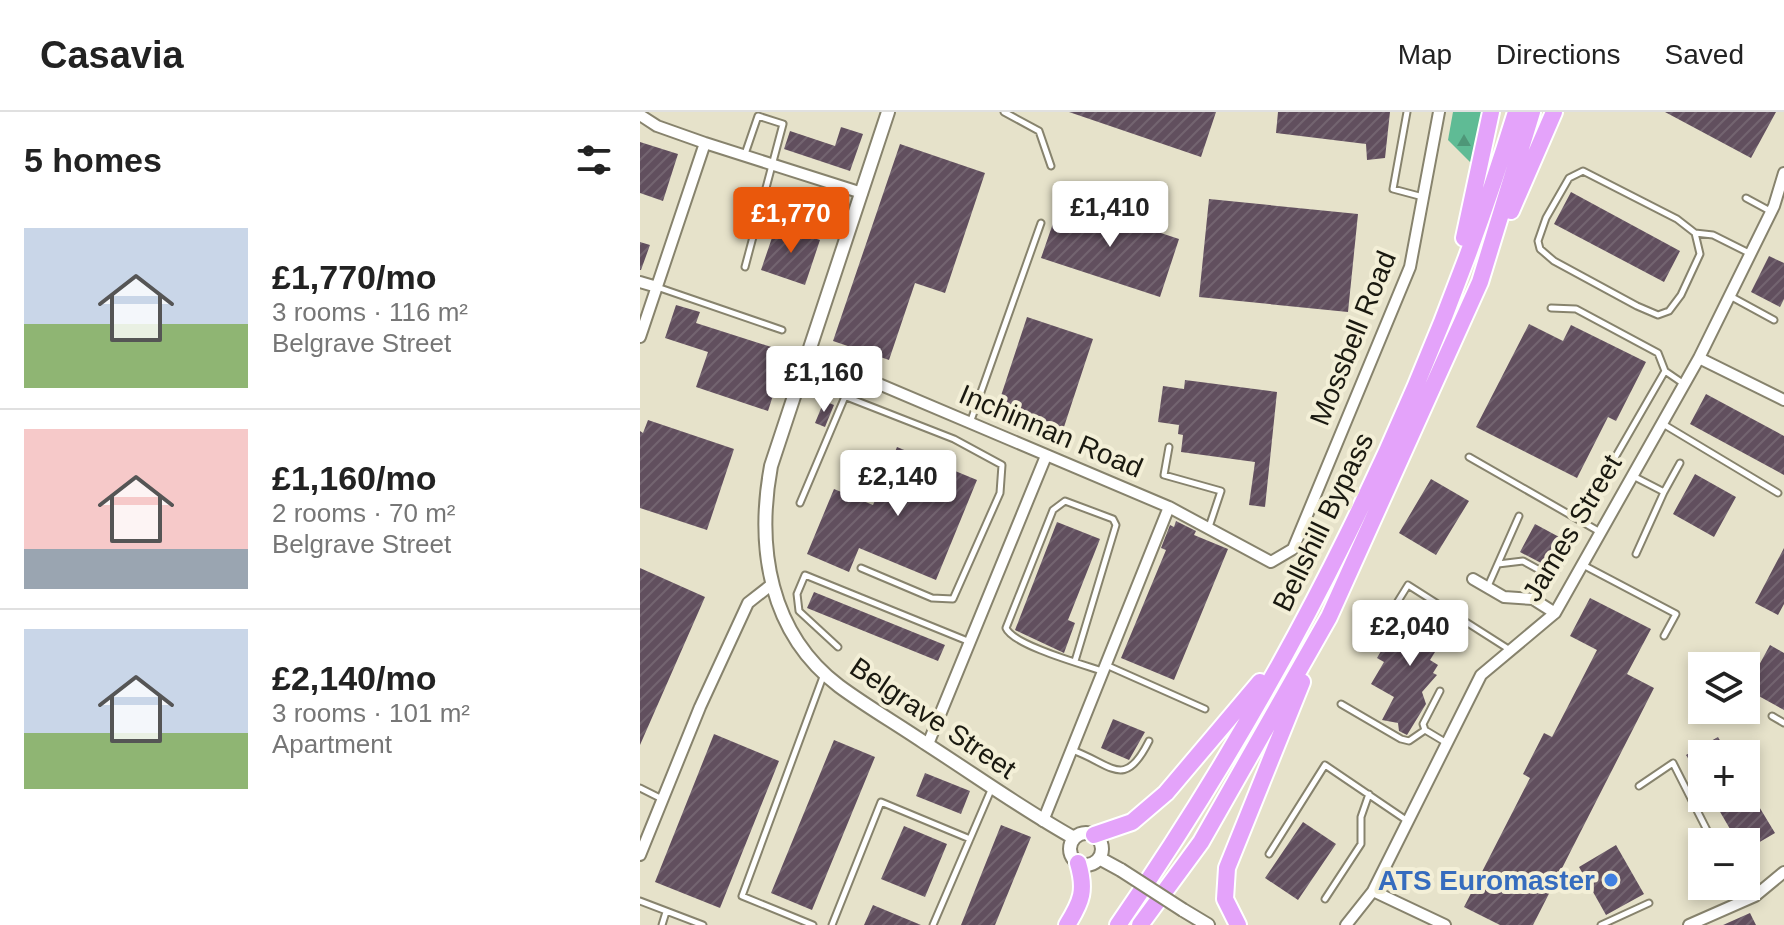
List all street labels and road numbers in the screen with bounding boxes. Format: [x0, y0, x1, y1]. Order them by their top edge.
street label: Mossbell Road [1304, 246, 1402, 430]
street label: Inchinnan Road [955, 378, 1147, 484]
street label: Bellshill Bypass [1266, 428, 1380, 616]
street label: James Street [1516, 449, 1628, 607]
street label: Belgrave Street [844, 651, 1022, 785]

